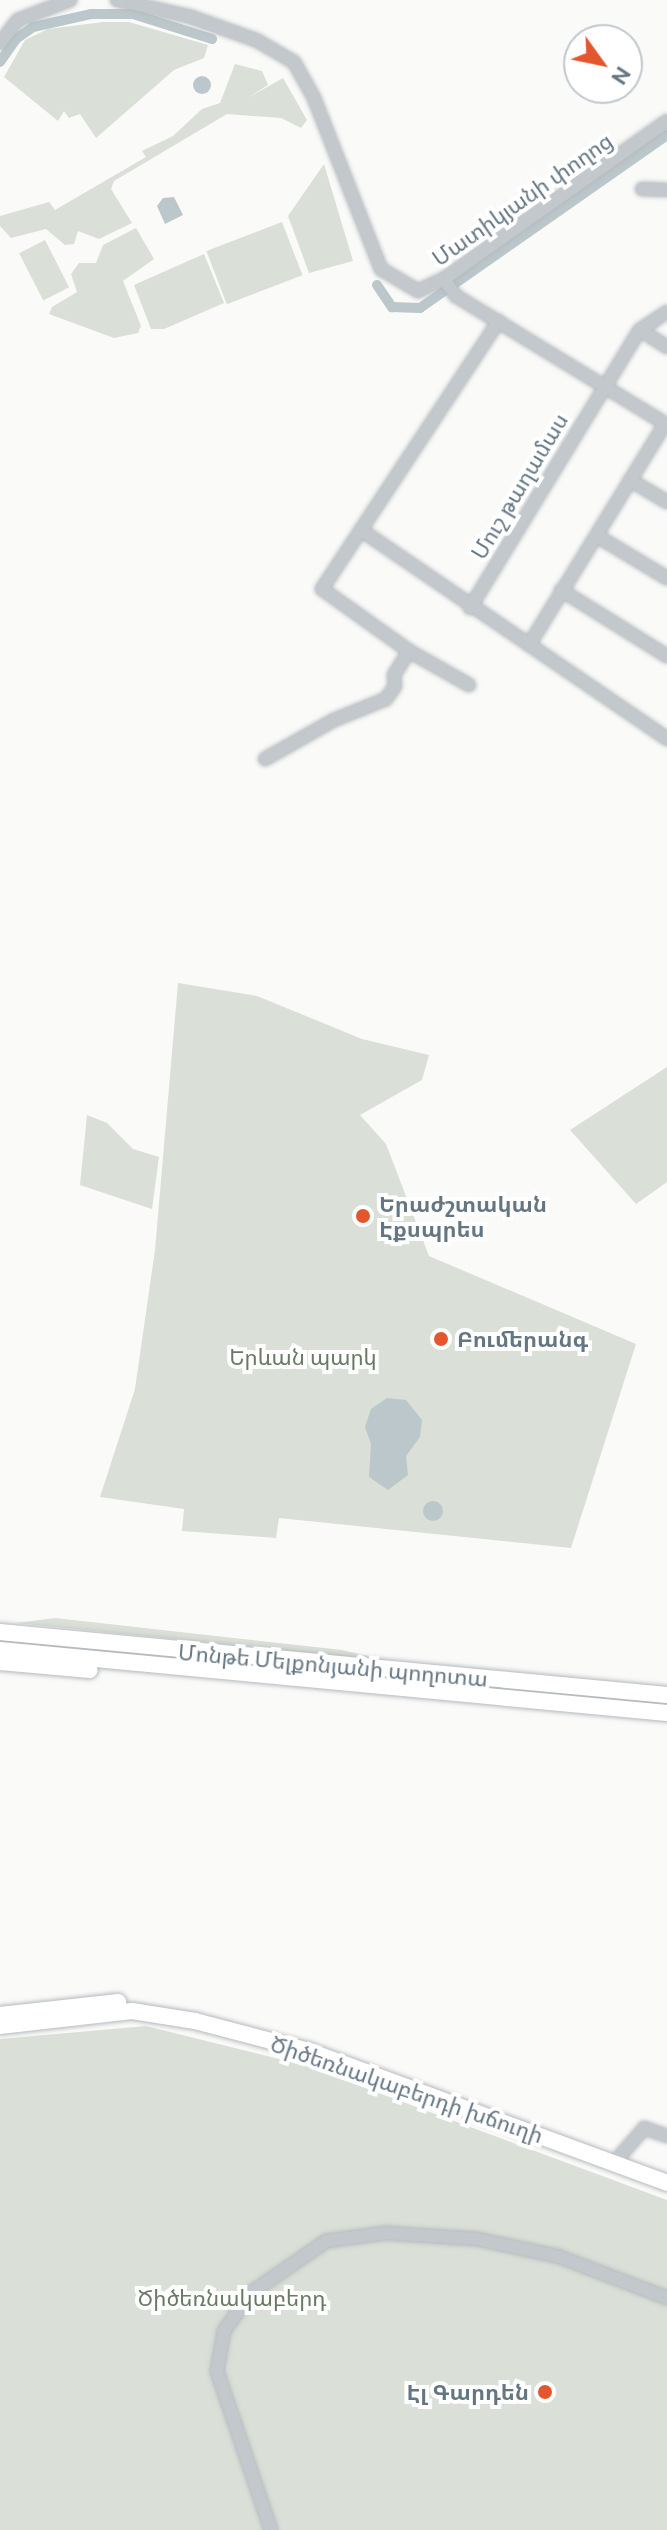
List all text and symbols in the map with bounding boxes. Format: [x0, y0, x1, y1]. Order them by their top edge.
north arrow [563, 24, 643, 104]
text: N [607, 63, 637, 90]
street label: Մատիկյանի փողոց [427, 127, 617, 271]
street label: Մուշ թաղամաս [465, 408, 573, 564]
place label: Երաժշտական Էքսպրես [379, 1190, 547, 1242]
marker: Երաժշտական Էքսպրես [354, 1207, 372, 1225]
place label: Բումերանգ [457, 1326, 588, 1352]
marker: Բումերանգ [432, 1330, 450, 1348]
park label: Երևան պարկ [229, 1344, 377, 1370]
street label: Մոնթե Մելքոնյանի պողոտա [177, 1638, 489, 1692]
street label: Ծիծեռնակաբերդի խճուղի [267, 2030, 547, 2148]
park label: Ծիծեռնակաբերդ [138, 2285, 326, 2311]
place label: Էլ Գարդեն [406, 2379, 529, 2405]
marker: Էլ Գարդեն [536, 2383, 554, 2401]

